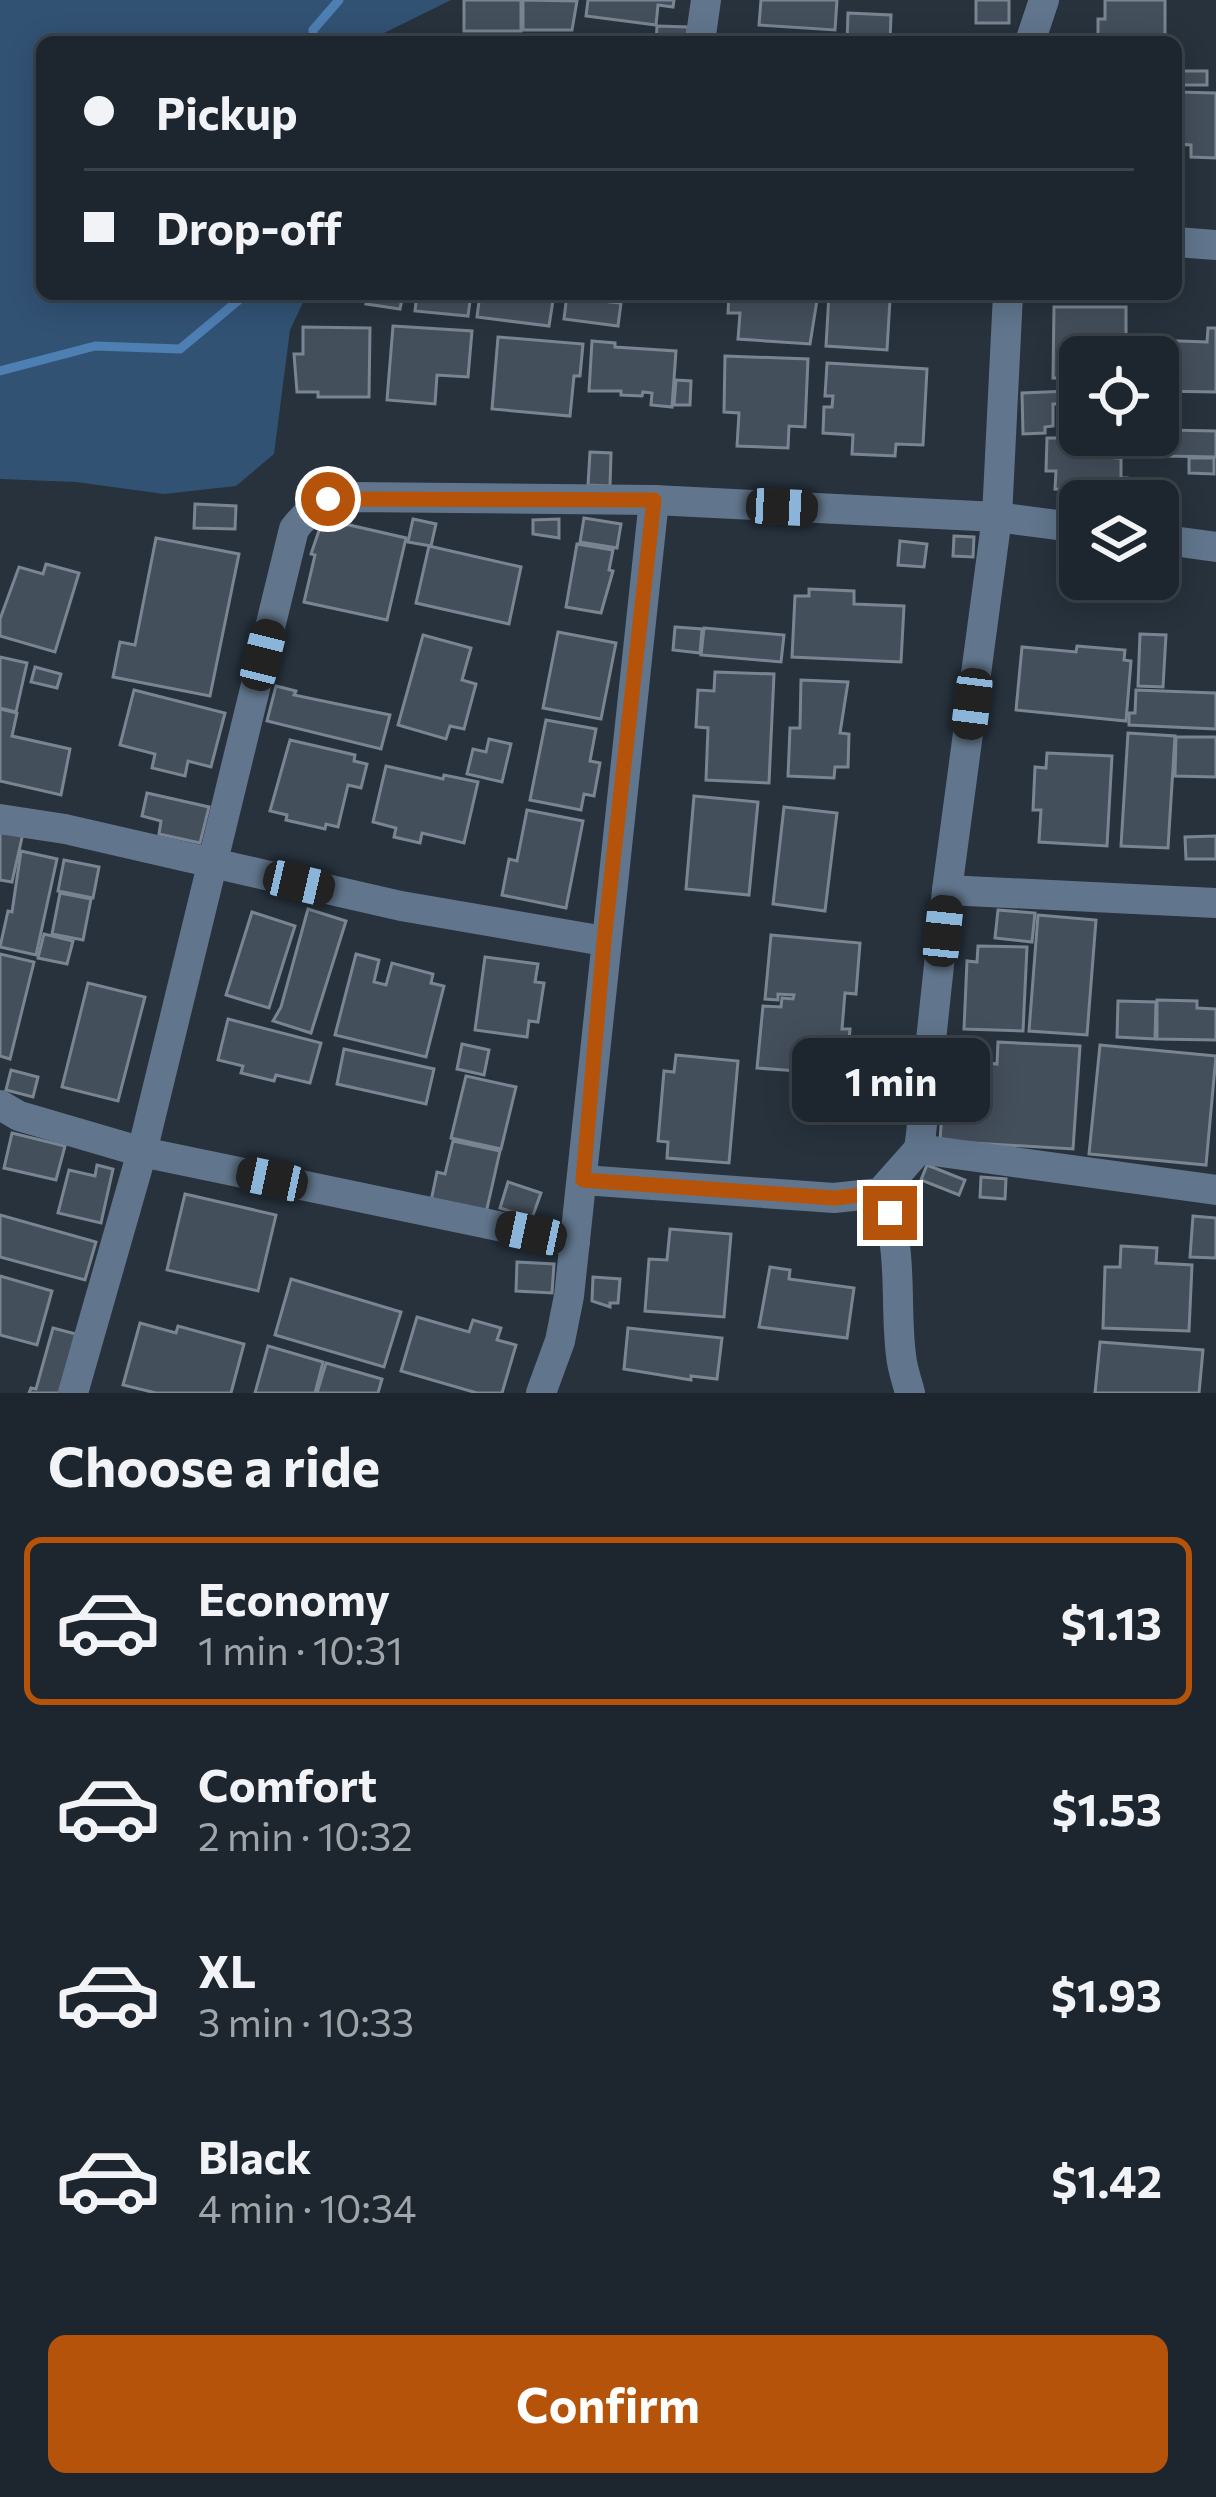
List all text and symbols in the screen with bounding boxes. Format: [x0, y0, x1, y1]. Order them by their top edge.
text: Pickup [156, 84, 298, 139]
text: Drop-off [156, 199, 342, 254]
map controls [1059, 336, 1179, 600]
button: locate [1059, 336, 1179, 456]
route start [301, 472, 355, 526]
button: layers [1059, 480, 1179, 600]
car [745, 487, 819, 527]
car [237, 616, 289, 694]
car [950, 666, 994, 742]
car [260, 857, 338, 909]
car [921, 893, 965, 969]
callout: 1 min [791, 1039, 989, 1123]
text: 1 min [845, 1056, 937, 1104]
car [233, 1154, 311, 1204]
route end [863, 1186, 917, 1240]
car [492, 1208, 570, 1258]
text: Choose a ride [48, 1432, 380, 1498]
icon: car [54, 1567, 162, 1675]
text: Economy [198, 1570, 390, 1625]
text: $1.13 [1061, 1594, 1162, 1649]
text: 1 min · 10:31 [198, 1625, 403, 1673]
icon: car [54, 1753, 162, 1861]
text: Comfort [198, 1756, 377, 1811]
text: $1.53 [1051, 1780, 1162, 1835]
text: 2 min · 10:32 [198, 1811, 413, 1859]
icon: car [54, 1939, 162, 2047]
text: XL [198, 1942, 256, 1997]
text: $1.93 [1051, 1966, 1162, 2021]
text: 3 min · 10:33 [198, 1997, 414, 2045]
icon: car [54, 2125, 162, 2233]
text: Black [198, 2128, 311, 2183]
text: $1.42 [1051, 2152, 1162, 2207]
text: 4 min · 10:34 [198, 2183, 416, 2231]
button: Confirm [48, 2335, 1168, 2473]

